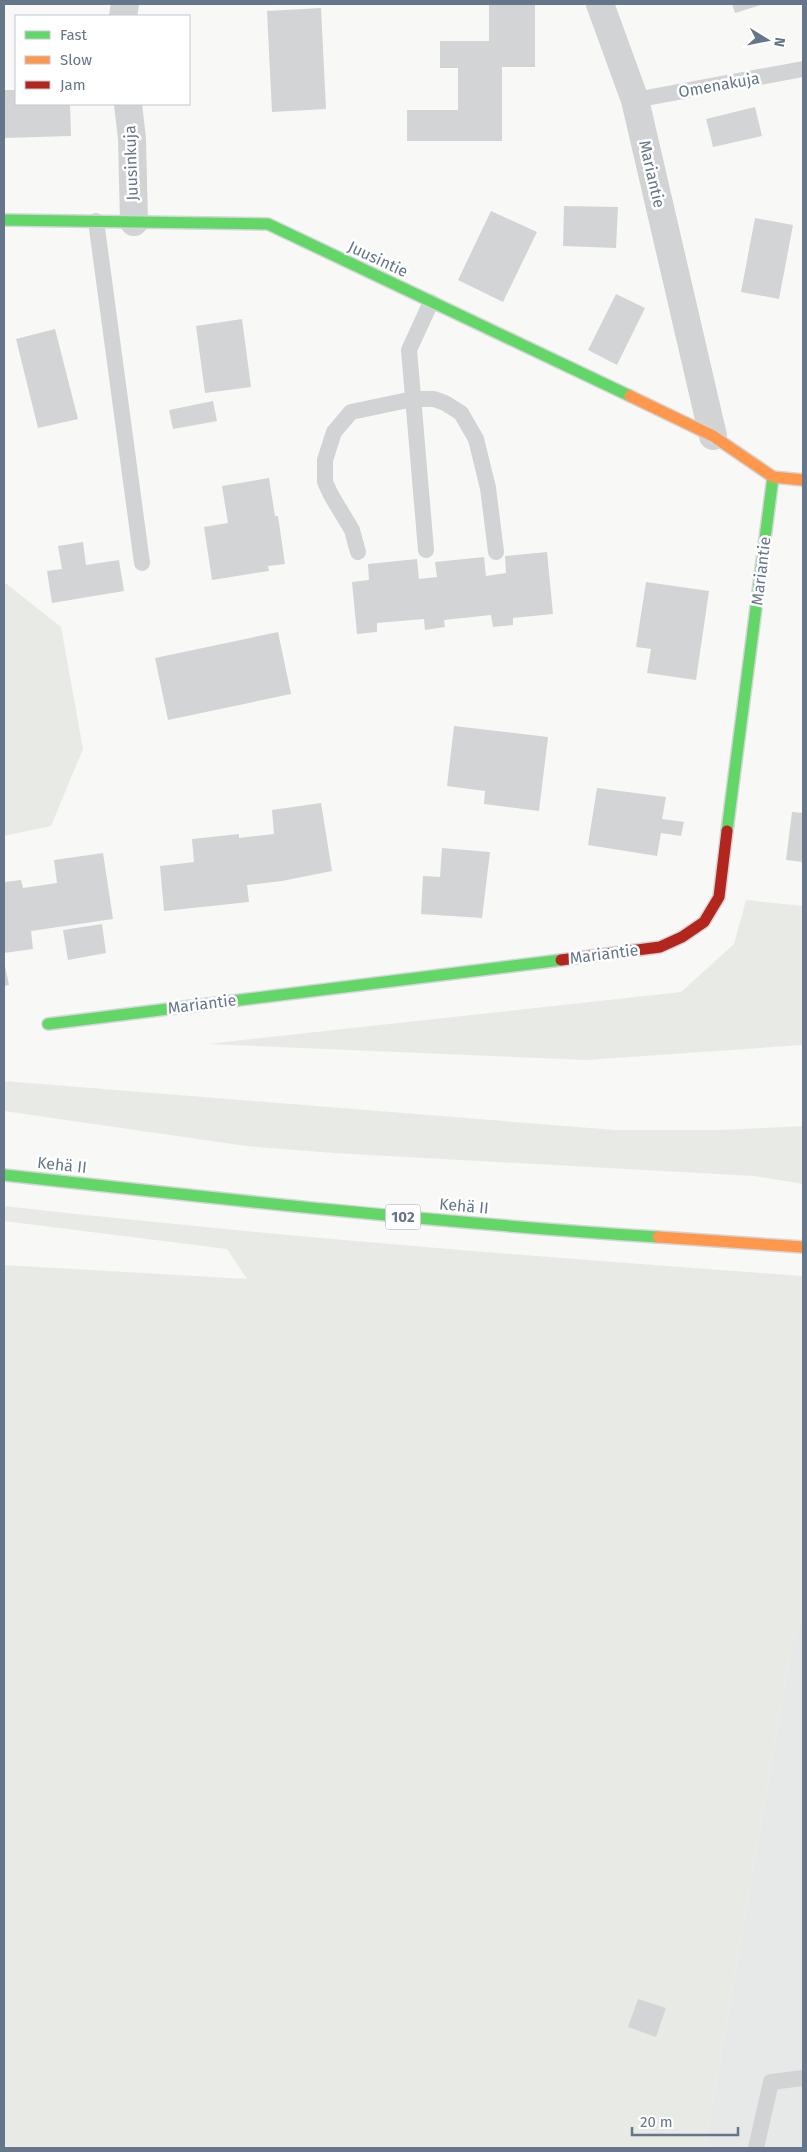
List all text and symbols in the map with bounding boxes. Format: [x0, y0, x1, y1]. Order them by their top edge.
legend [15, 15, 190, 105]
north arrow [742, 15, 792, 65]
text: Fast [60, 26, 87, 44]
text: N [770, 36, 788, 48]
text: Slow [60, 51, 92, 69]
street label: Omenakuja [677, 69, 761, 101]
text: Jam [60, 76, 86, 94]
street label: Juusinkuja [120, 125, 142, 201]
street label: Mariantie [635, 138, 669, 210]
street label: Juusintie [345, 237, 411, 281]
street label: Mariantie [747, 536, 775, 606]
street label: Mariantie [569, 940, 639, 968]
street label: Mariantie [167, 990, 237, 1018]
street label: Kehä II [36, 1153, 88, 1177]
street label: Kehä II [438, 1194, 490, 1218]
road number: 102 [386, 1204, 420, 1230]
scale bar [632, 2104, 738, 2136]
text: 20 m [640, 2113, 673, 2131]

